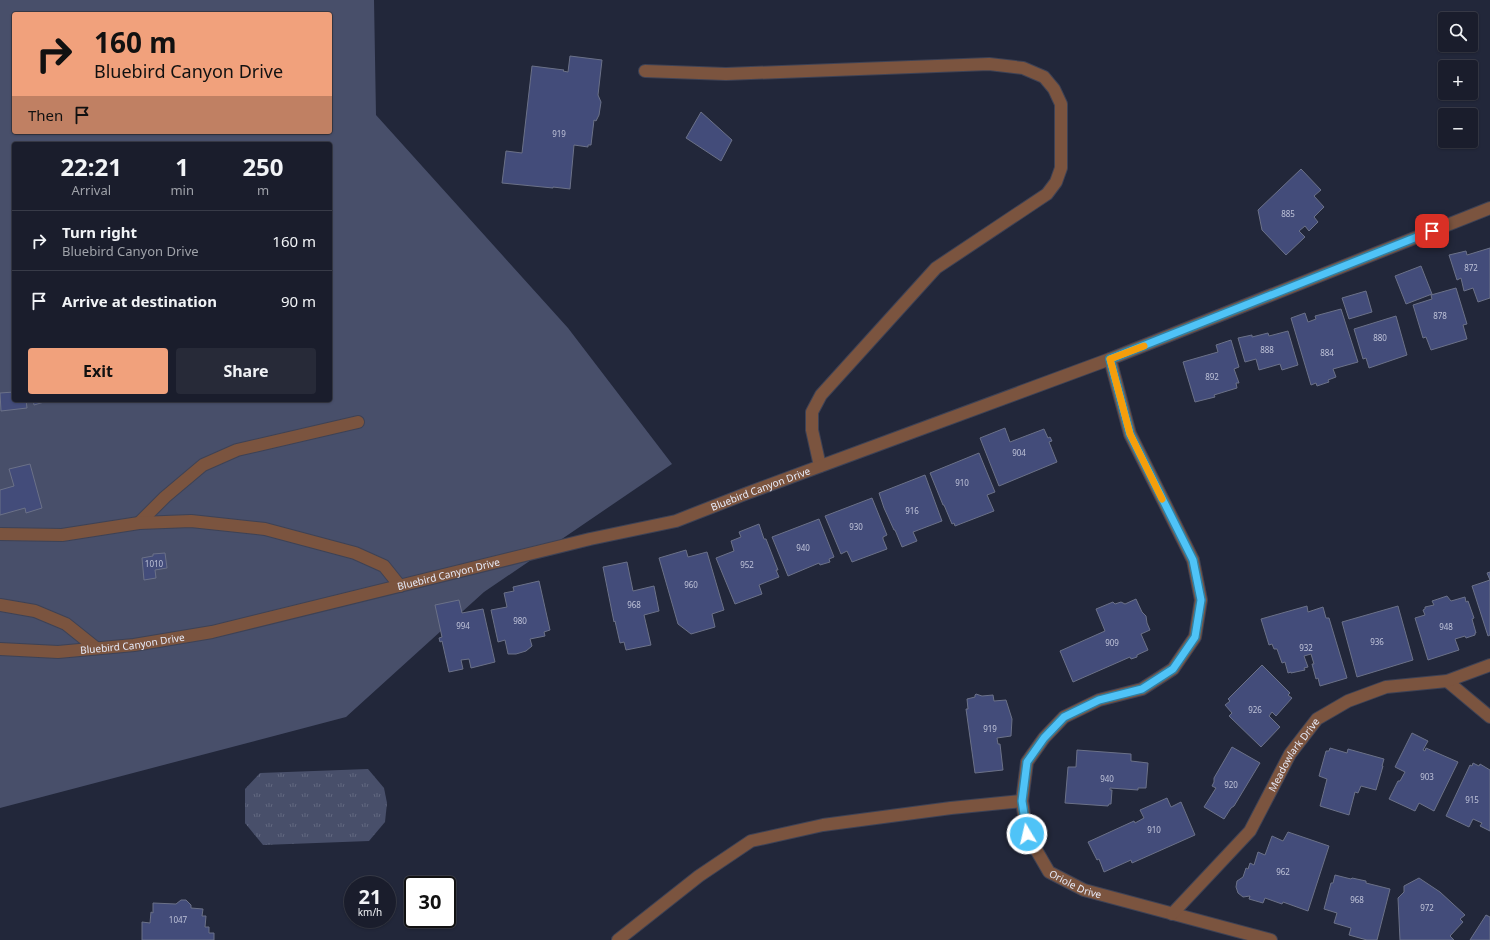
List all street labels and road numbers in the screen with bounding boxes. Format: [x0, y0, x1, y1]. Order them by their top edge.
street label: Bluebird Canyon Drive [709, 463, 812, 514]
street label: Bluebird Canyon Drive [396, 554, 502, 593]
street label: Bluebird Canyon Drive [80, 630, 186, 657]
street label: Meadowlark Drive [1265, 715, 1323, 794]
street label: Oriole Drive [1047, 866, 1104, 901]

